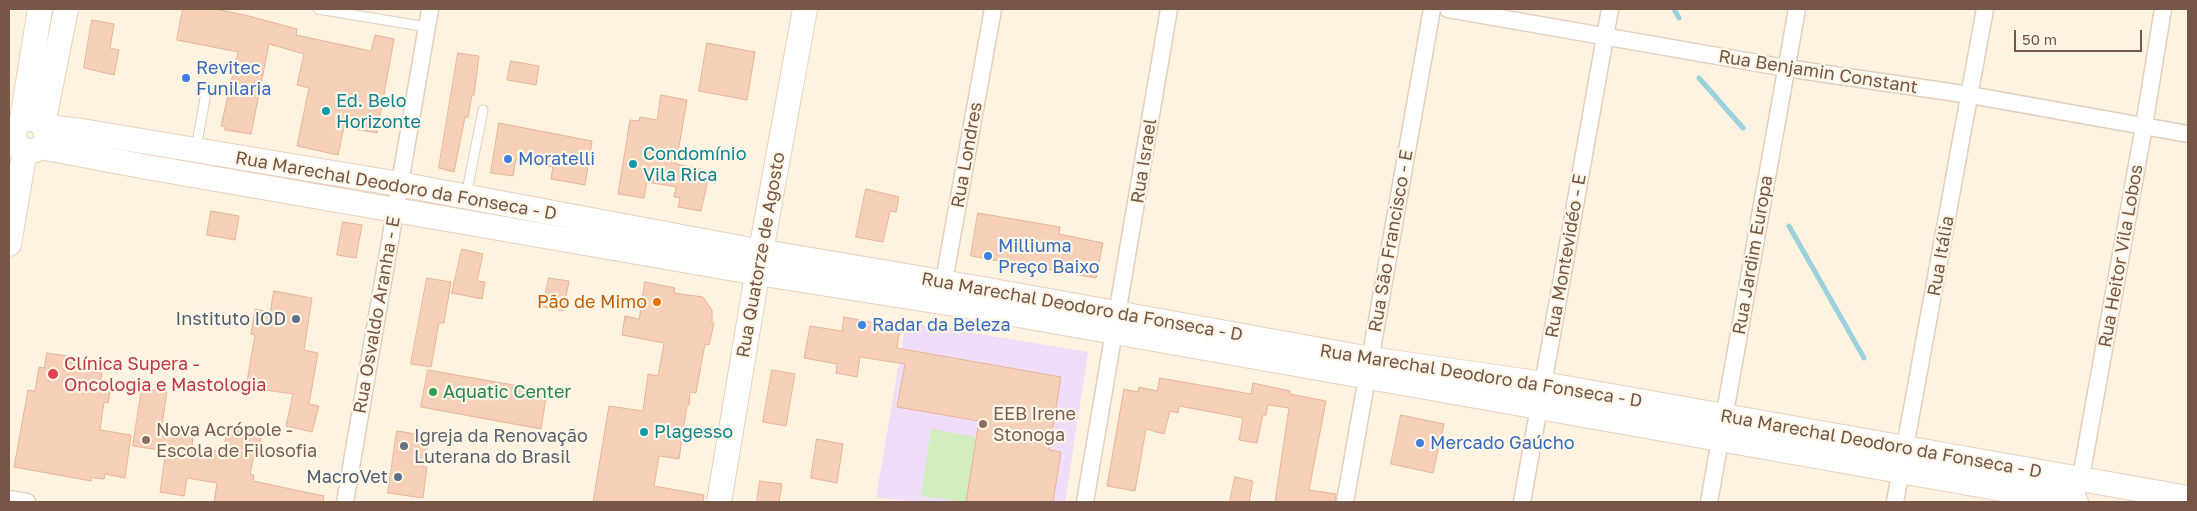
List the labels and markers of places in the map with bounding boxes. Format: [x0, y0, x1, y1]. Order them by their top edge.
place label: Revitec Funilaria [196, 57, 271, 100]
marker: Revitec Funilaria [180, 72, 192, 84]
place label: Ed. Belo Horizonte [336, 90, 421, 132]
marker: Ed. Belo Horizonte [320, 105, 332, 117]
place label: Condomínio Vila Rica [643, 143, 746, 186]
place label: Moratelli [518, 148, 595, 170]
marker: Moratelli [502, 153, 514, 165]
marker: Condomínio Vila Rica [627, 158, 639, 170]
place label: Milliuma Preço Baixo [998, 235, 1100, 278]
marker: Milliuma Preço Baixo [982, 250, 994, 262]
place label: Pão de Mimo [537, 291, 647, 313]
marker: Pão de Mimo [651, 296, 663, 308]
place label: Instituto IOD [176, 308, 286, 330]
marker: Instituto IOD [290, 313, 302, 325]
place label: Radar da Beleza [872, 314, 1011, 336]
marker: Radar da Beleza [856, 319, 868, 331]
place label: Clínica Supera - Oncologia e Mastologia [64, 353, 267, 396]
marker: Clínica Supera - Oncologia e Mastologia [46, 367, 60, 381]
place label: Aquatic Center [443, 381, 571, 403]
marker: Aquatic Center [427, 386, 439, 398]
place label: EEB Irene Stonoga [993, 403, 1076, 446]
marker: EEB Irene Stonoga [977, 418, 989, 430]
place label: Nova Acrópole - Escola de Filosofia [156, 419, 317, 462]
place label: Plagesso [654, 421, 733, 443]
place label: Igreja da Renovação Luterana do Brasil [414, 425, 588, 468]
marker: Plagesso [638, 426, 650, 438]
place label: Mercado Gaúcho [1430, 432, 1575, 454]
marker: Nova Acrópole - Escola de Filosofia [140, 434, 152, 446]
marker: Mercado Gaúcho [1414, 437, 1426, 449]
marker: Igreja da Renovação Luterana do Brasil [398, 440, 410, 452]
place label: MacroVet [306, 466, 388, 488]
marker: MacroVet [392, 471, 404, 483]

